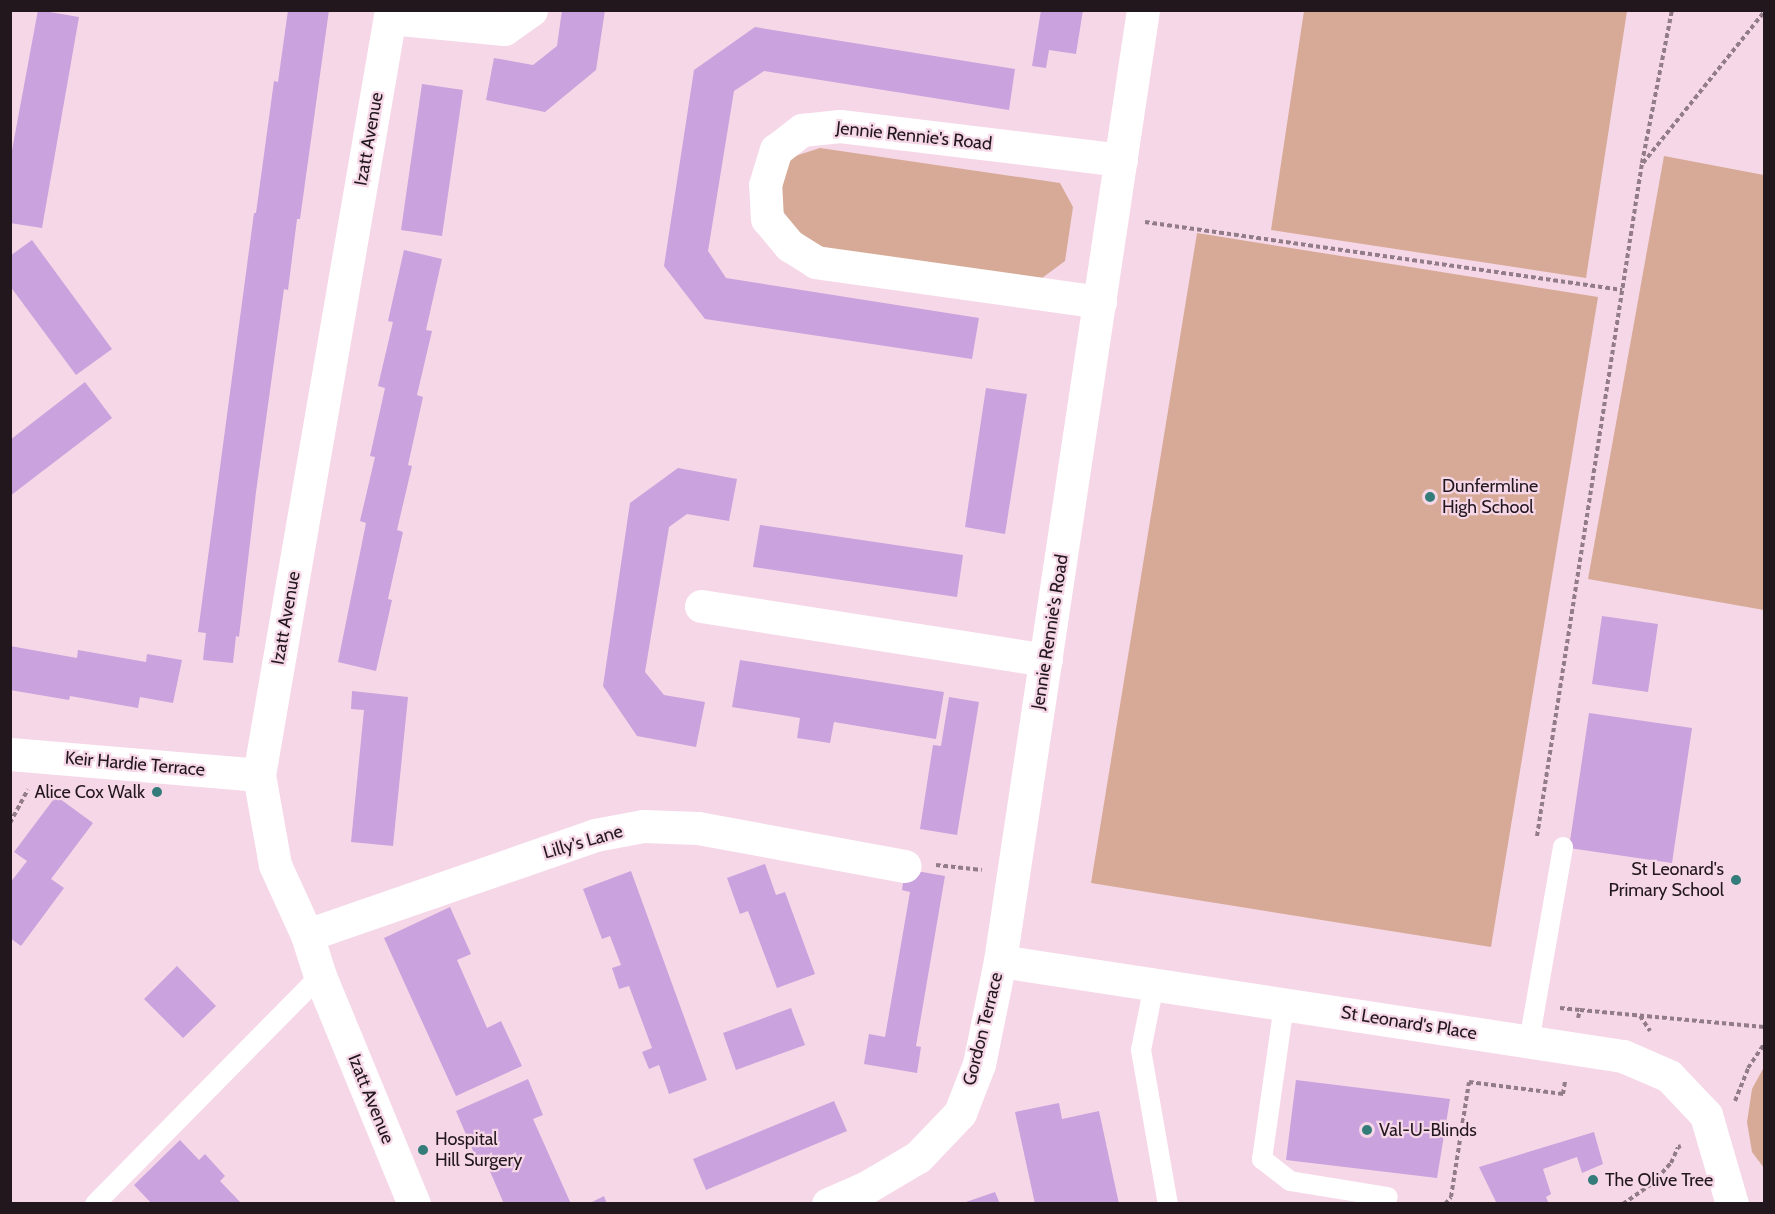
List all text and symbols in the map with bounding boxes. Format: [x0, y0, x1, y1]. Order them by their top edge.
street label: Izatt Avenue [350, 91, 388, 187]
street label: Jennie Rennie's Road [835, 117, 993, 155]
place label: Dunfermline High School [1442, 476, 1538, 518]
marker: Dunfermline High School [1423, 490, 1437, 504]
street label: Jennie Rennie's Road [1027, 553, 1073, 711]
street label: Izatt Avenue [267, 570, 305, 666]
street label: Keir Hardie Terrace [64, 747, 206, 781]
place label: Alice Cox Walk [34, 781, 145, 803]
marker: Alice Cox Walk [150, 785, 164, 799]
street label: Lilly's Lane [541, 820, 625, 864]
place label: St Leonard's Primary School [1609, 859, 1724, 902]
marker: St Leonard's Primary School [1729, 873, 1743, 887]
street label: Gordon Terrace [959, 970, 1007, 1088]
street label: St Leonard's Place [1340, 1002, 1478, 1044]
street label: Izatt Avenue [343, 1051, 399, 1147]
place label: Val-U-Blinds [1379, 1119, 1477, 1141]
marker: Val-U-Blinds [1360, 1123, 1374, 1137]
place label: Hospital Hill Surgery [435, 1129, 522, 1172]
marker: Hospital Hill Surgery [416, 1143, 430, 1157]
place label: The Olive Tree [1605, 1169, 1713, 1191]
marker: The Olive Tree [1586, 1173, 1600, 1187]

